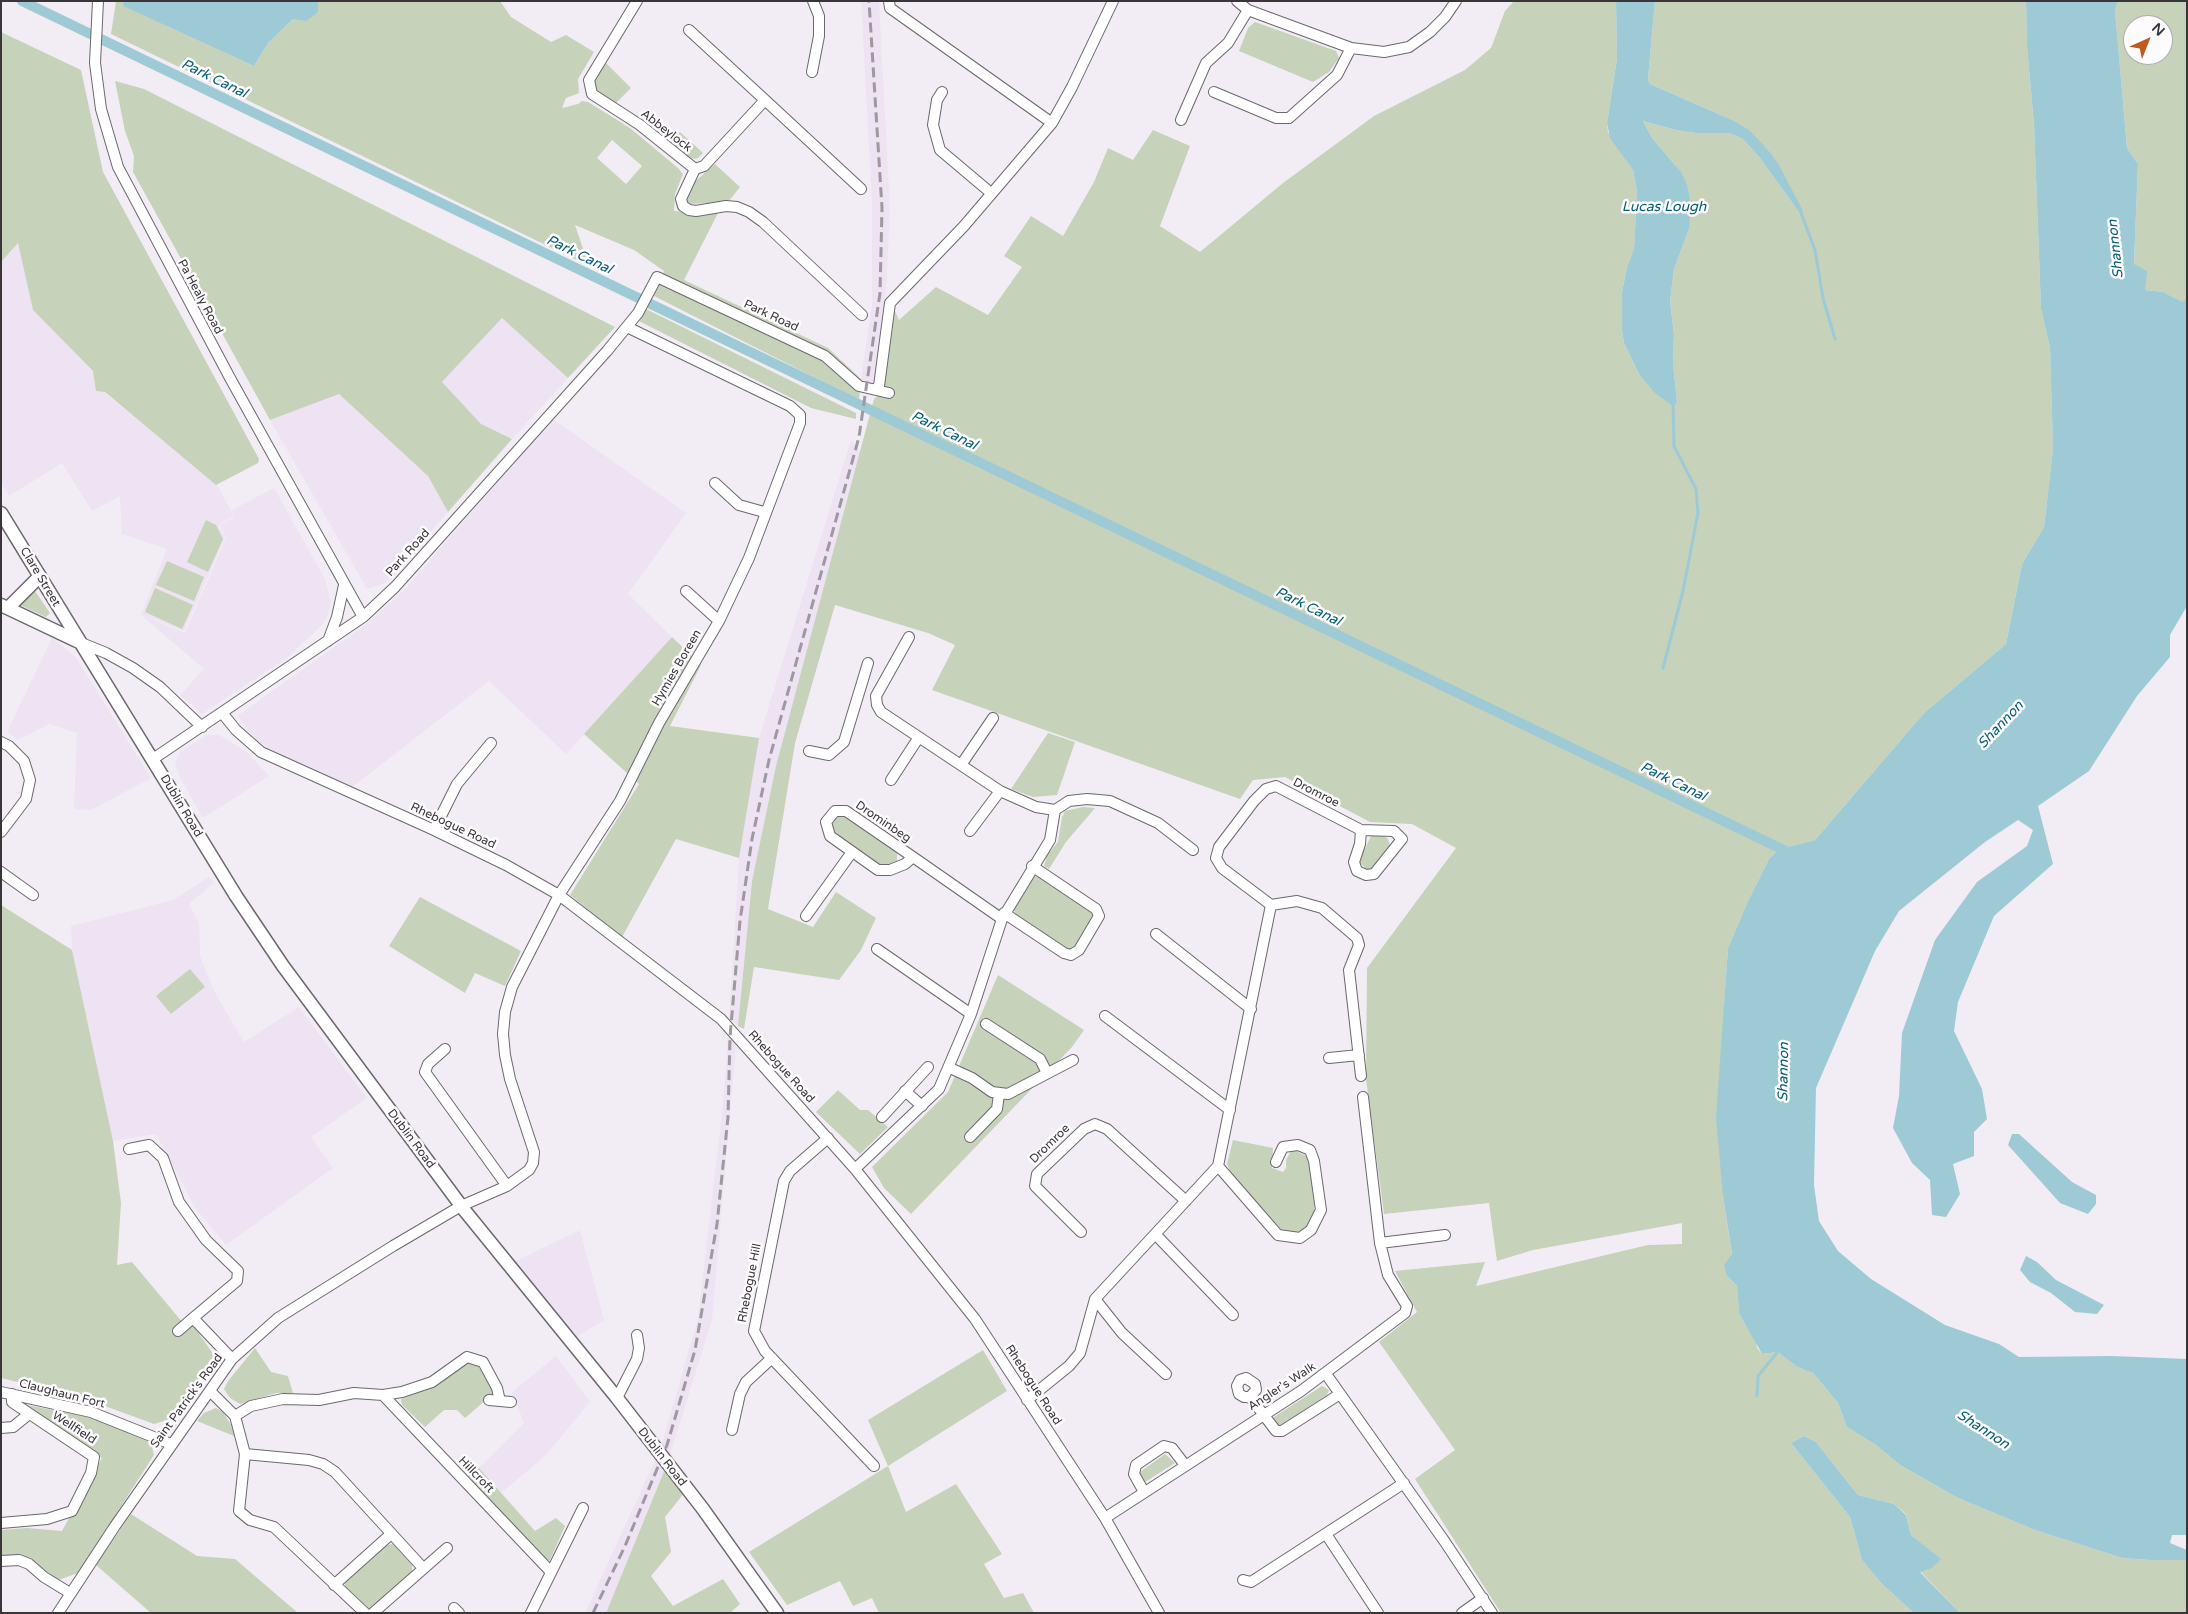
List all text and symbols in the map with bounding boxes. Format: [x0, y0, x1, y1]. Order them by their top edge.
north arrow [2123, 15, 2173, 65]
text: N [2148, 20, 2168, 40]
water label: Park Canal [178, 56, 250, 102]
street label: Abbeylock [638, 107, 694, 155]
water label: Lucas Lough [1622, 199, 1706, 215]
water label: Shannon [2105, 219, 2127, 279]
water label: Park Canal [543, 232, 615, 278]
street label: Pa Healy Road [174, 257, 226, 337]
street label: Park Road [741, 297, 801, 335]
water label: Park Canal [908, 408, 980, 454]
street label: Park Road [383, 526, 433, 580]
street label: Clare Street [17, 545, 63, 609]
water label: Park Canal [1272, 584, 1344, 630]
street label: Hymies Boreen [649, 627, 705, 709]
water label: Shannon [1975, 698, 2027, 752]
water label: Park Canal [1637, 759, 1709, 805]
street label: Dublin Road [157, 772, 205, 840]
street label: Dromroe [1290, 775, 1342, 811]
street label: Drominbeg [853, 798, 913, 846]
street label: Rhebogue Road [408, 800, 498, 852]
street label: Rhebogue Road [745, 1028, 817, 1106]
water label: Shannon [1775, 1042, 1793, 1102]
street label: Dublin Road [384, 1107, 438, 1171]
street label: Dromroe [1027, 1121, 1073, 1167]
street label: Rhebogue Hill [735, 1242, 765, 1324]
street label: Rhebogue Road [1002, 1342, 1064, 1428]
street label: Saint Patrick's Road [148, 1351, 226, 1451]
street label: Angler's Walk [1246, 1360, 1318, 1414]
street label: Claughaun Fort [18, 1376, 106, 1412]
water label: Shannon [1954, 1407, 2012, 1453]
street label: Wellfield [49, 1409, 99, 1447]
street label: Dublin Road [635, 1425, 689, 1489]
street label: Hillcroft [455, 1454, 497, 1496]

